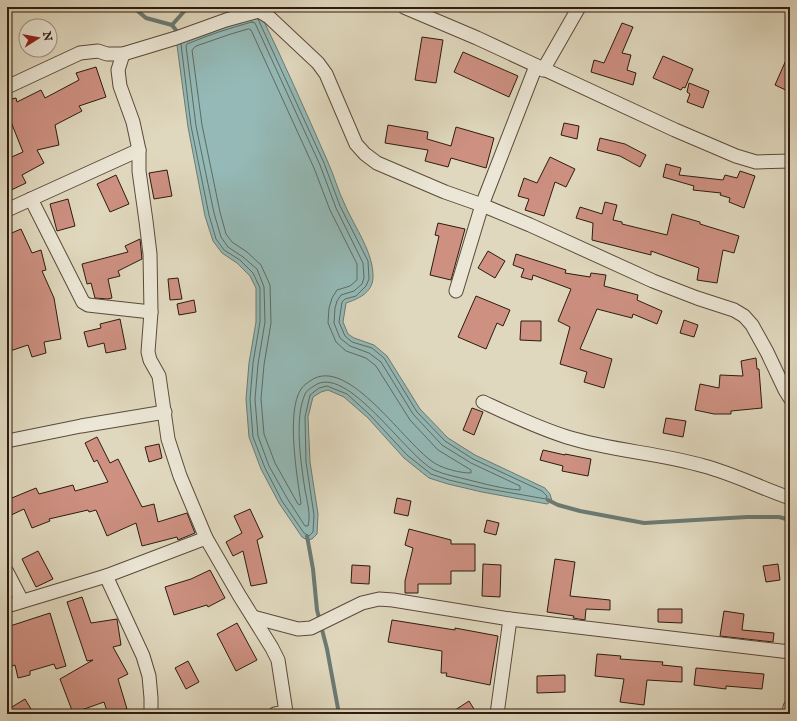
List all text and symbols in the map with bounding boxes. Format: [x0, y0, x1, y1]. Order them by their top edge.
north arrow [18, 18, 58, 58]
text: N [39, 29, 55, 43]

